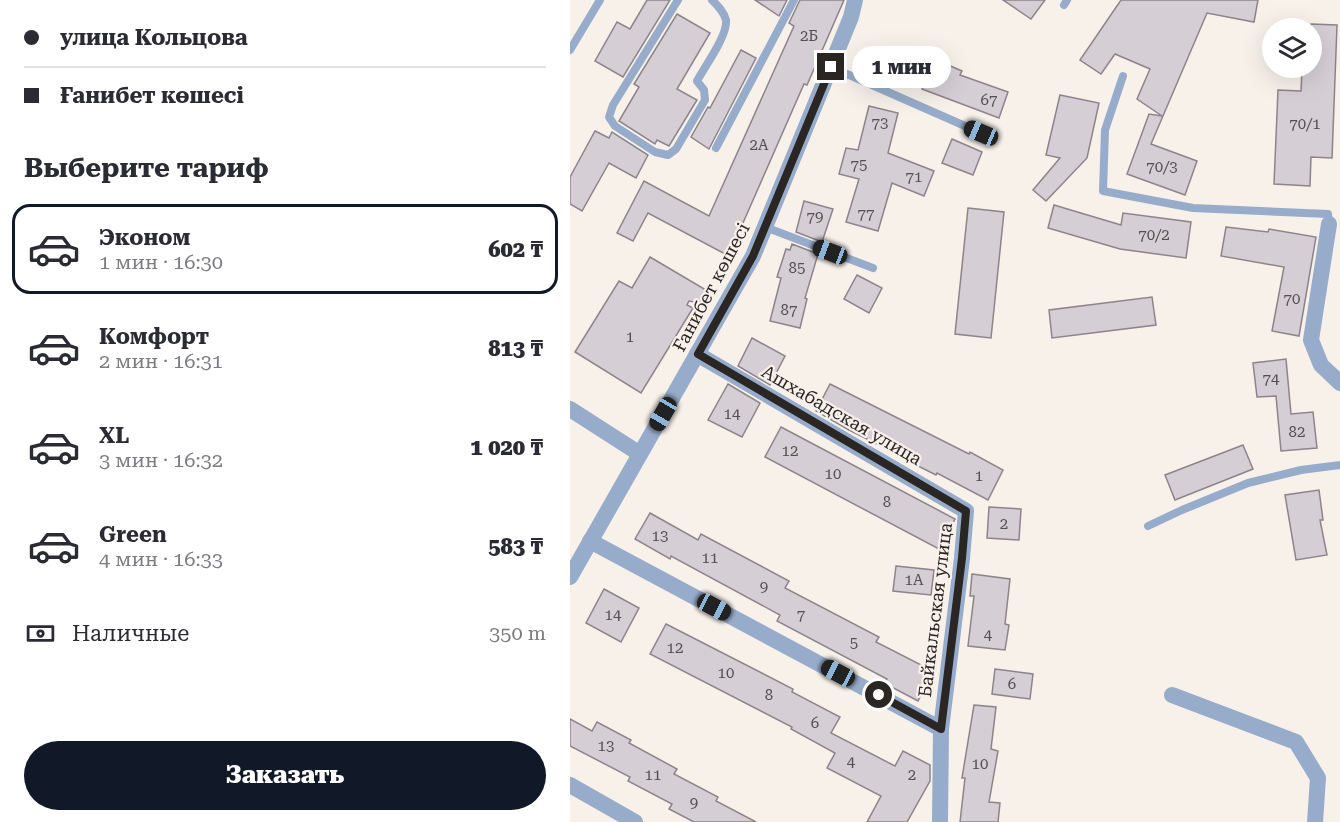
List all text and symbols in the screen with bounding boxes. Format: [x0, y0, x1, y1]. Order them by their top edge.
map controls [1262, 18, 1322, 78]
button: layers [1262, 18, 1322, 78]
text: улица Кольцова [60, 25, 248, 50]
house number: 2Б [800, 27, 818, 45]
callout: 1 мин [852, 46, 951, 88]
route end [817, 53, 844, 80]
text: 1 мин [871, 55, 932, 79]
text: Ғанибет көшесі [60, 83, 244, 108]
house number: 67 [981, 91, 997, 109]
house number: 73 [872, 114, 888, 132]
house number: 70/1 [1289, 115, 1321, 133]
car [961, 118, 1001, 148]
house number: 2А [750, 136, 769, 154]
text: Выберите тариф [24, 152, 269, 184]
house number: 75 [851, 156, 867, 174]
house number: 70/3 [1146, 158, 1178, 176]
house number: 71 [906, 168, 922, 186]
house number: 77 [858, 205, 874, 223]
house number: 79 [807, 208, 823, 226]
street label: Ғанибет көшесі [668, 219, 754, 355]
icon: car [27, 222, 81, 276]
text: Эконом [99, 225, 190, 250]
house number: 70/2 [1138, 226, 1170, 244]
text: 602 ₸ [488, 237, 543, 262]
car [810, 237, 850, 267]
text: 1 мин · 16:30 [99, 250, 223, 274]
house number: 85 [789, 259, 805, 277]
house number: 70 [1284, 290, 1300, 308]
house number: 87 [781, 301, 797, 319]
icon: car [27, 321, 81, 375]
text: Комфорт [99, 324, 209, 349]
house number: 1 [626, 328, 634, 346]
text: 813 ₸ [488, 336, 543, 361]
text: 2 мин · 16:31 [99, 349, 223, 373]
street label: Ашхабадская улица [758, 361, 926, 470]
house number: 74 [1263, 370, 1280, 388]
car [646, 394, 680, 434]
house number: 14 [724, 405, 741, 423]
icon: car [27, 420, 81, 474]
text: XL [99, 423, 129, 448]
house number: 82 [1289, 423, 1305, 441]
text: 1 020 ₸ [470, 435, 543, 460]
house number: 12 [782, 442, 798, 460]
text: 3 мин · 16:32 [99, 448, 223, 472]
house number: 10 [825, 465, 841, 483]
house number: 1 [975, 467, 983, 485]
house number: 8 [883, 493, 891, 511]
house number: 2 [1000, 515, 1008, 533]
icon: car [27, 519, 81, 573]
street label: Байкальская улица [914, 521, 956, 699]
text: Green [99, 522, 167, 547]
house number: 13 [652, 527, 668, 545]
text: 583 ₸ [488, 534, 543, 559]
text: 4 мин · 16:33 [99, 547, 223, 571]
house number: 11 [702, 549, 718, 567]
house number: 1А [905, 571, 924, 589]
house number: 9 [760, 578, 768, 596]
car [694, 591, 734, 623]
house number: 14 [605, 606, 622, 624]
house number: 7 [797, 606, 805, 624]
icon: cash [24, 617, 57, 650]
text: Наличные [72, 621, 189, 646]
text: 350 m [489, 621, 546, 645]
house number: 4 [984, 626, 993, 644]
house number: 5 [850, 634, 858, 652]
house number: 12 [667, 639, 683, 657]
car [818, 657, 858, 689]
house number: 10 [718, 664, 734, 682]
house number: 6 [1008, 675, 1016, 693]
route start [865, 681, 892, 708]
house number: 8 [765, 686, 773, 704]
house number: 6 [811, 714, 819, 732]
house number: 13 [598, 737, 614, 755]
button: Заказать [24, 741, 546, 810]
house number: 4 [847, 753, 856, 771]
house number: 10 [972, 755, 988, 773]
house number: 11 [645, 766, 661, 784]
house number: 2 [908, 766, 916, 784]
house number: 9 [690, 794, 698, 812]

